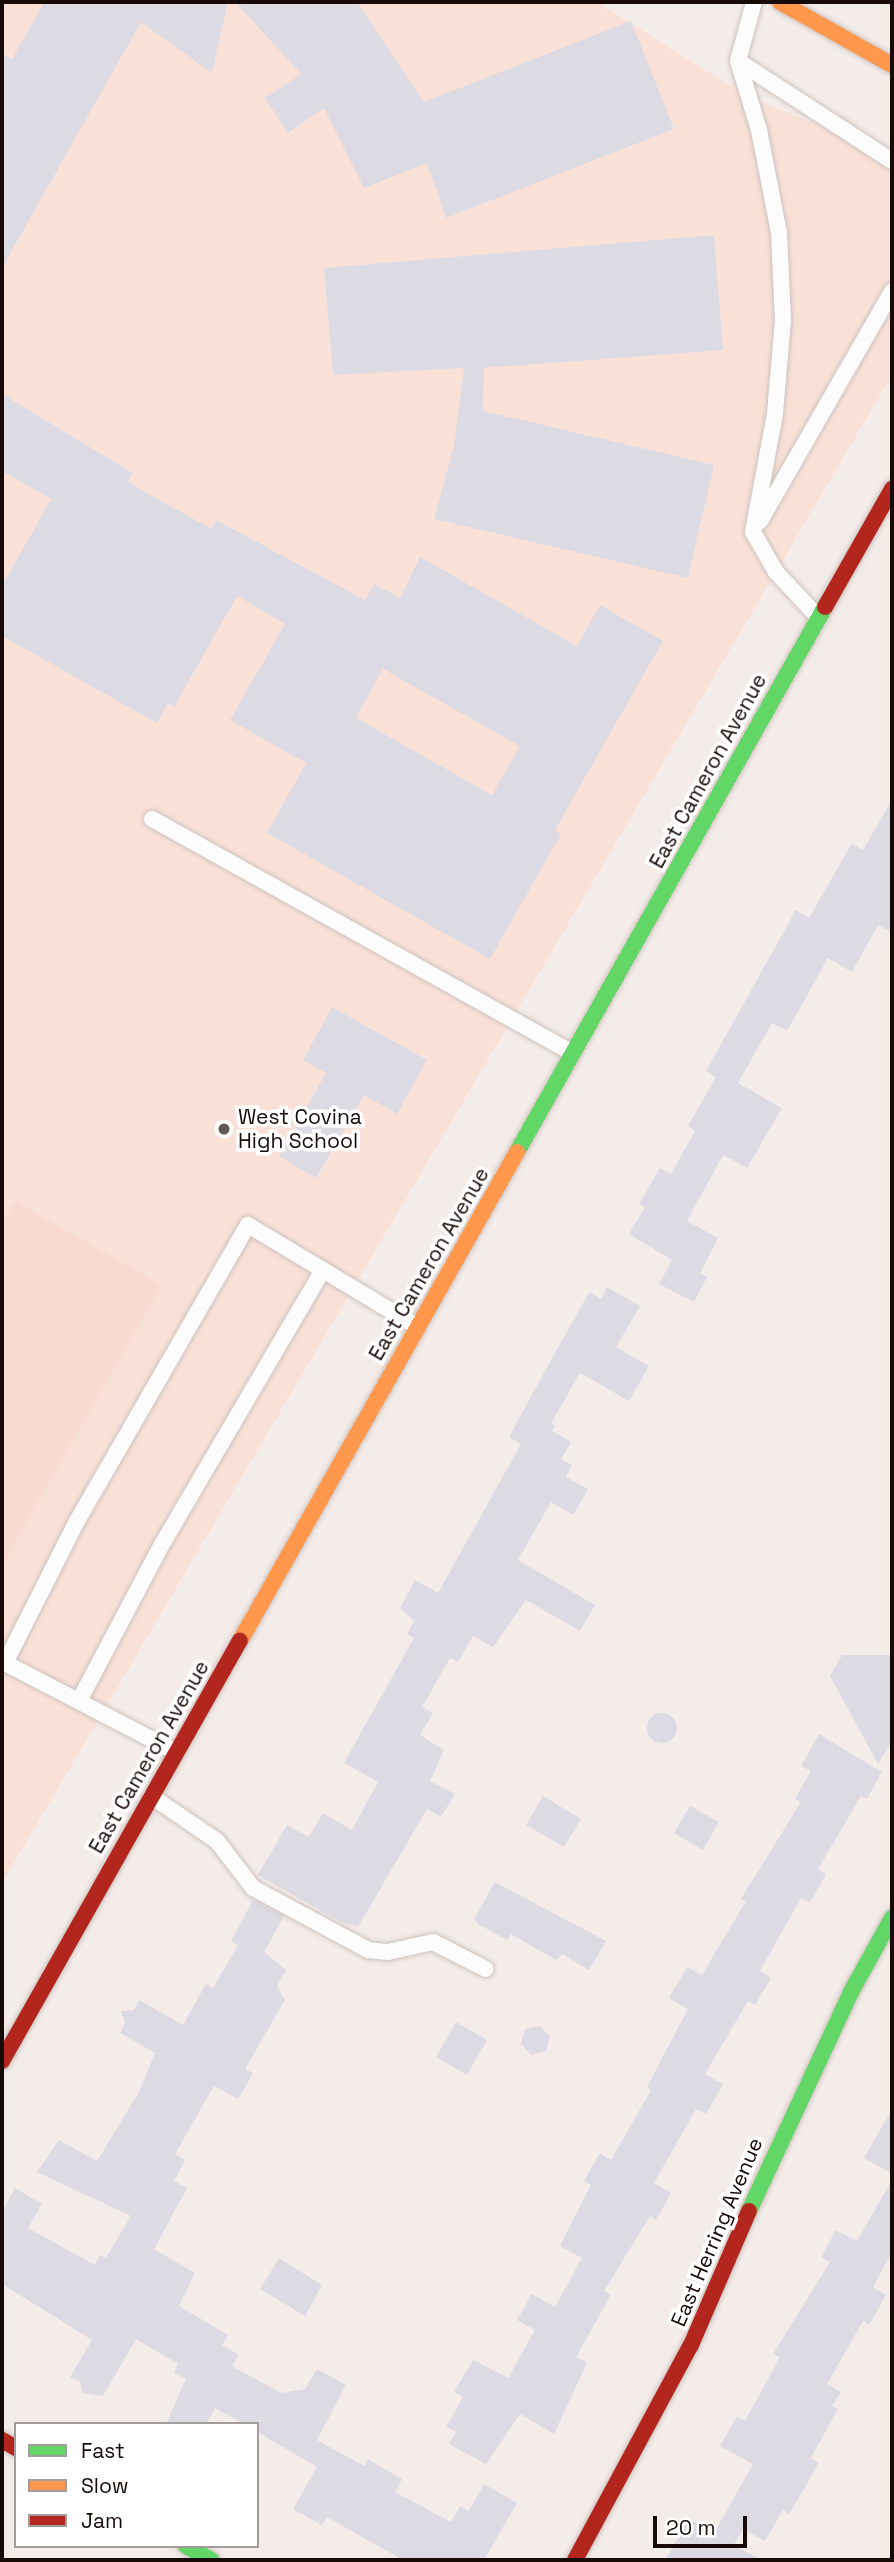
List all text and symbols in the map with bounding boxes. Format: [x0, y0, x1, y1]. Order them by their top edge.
street label: East Cameron Avenue [644, 669, 772, 873]
place label: West Covina High School [238, 1104, 362, 1154]
marker: West Covina High School [216, 1121, 232, 1137]
street label: East Cameron Avenue [363, 1163, 495, 1365]
street label: East Cameron Avenue [83, 1656, 215, 1858]
street label: East Herring Avenue [666, 2134, 768, 2330]
legend [14, 2422, 259, 2548]
text: Fast [81, 2437, 125, 2464]
text: Slow [81, 2472, 129, 2499]
scale bar [656, 2502, 750, 2546]
text: Jam [81, 2507, 123, 2534]
text: 20 m [666, 2514, 716, 2541]

